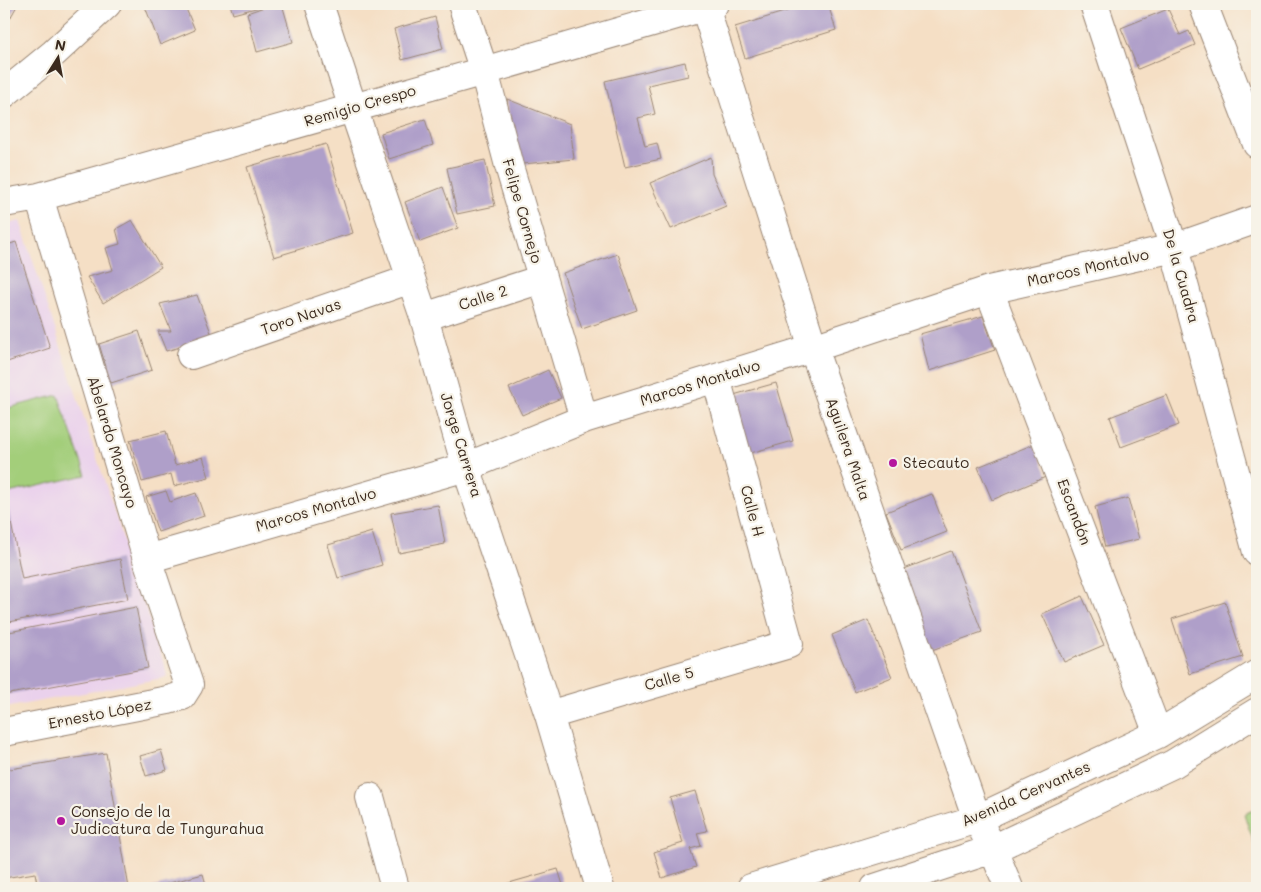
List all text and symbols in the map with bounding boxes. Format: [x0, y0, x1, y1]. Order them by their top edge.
north arrow [32, 32, 82, 82]
text: N [54, 34, 68, 55]
street label: Remigio Crespo [302, 79, 418, 131]
street label: Felipe Cornejo [498, 156, 547, 266]
street label: De la Cuadra [1159, 226, 1205, 325]
street label: Marcos Montalvo [1025, 243, 1151, 291]
street label: Calle 2 [456, 280, 510, 314]
street label: Toro Navas [258, 293, 343, 339]
street label: Marcos Montalvo [637, 354, 762, 410]
street label: Abelardo Moncayo [83, 373, 143, 510]
street label: Jorge Carrera [436, 390, 487, 500]
street label: Aguilera Malta [822, 395, 876, 503]
place label: Stecauto [903, 452, 969, 472]
marker: Stecauto [887, 457, 899, 469]
street label: Escandón [1053, 476, 1097, 547]
street label: Marcos Montalvo [253, 482, 378, 536]
street label: Calle H [737, 483, 769, 539]
street label: Calle 5 [642, 661, 696, 695]
street label: Ernesto López [46, 693, 153, 733]
street label: Avenida Cervantes [958, 756, 1093, 830]
place label: Consejo de la Judicatura de Tungurahua [71, 801, 264, 838]
marker: Consejo de la Judicatura de Tungurahua [55, 815, 67, 827]

